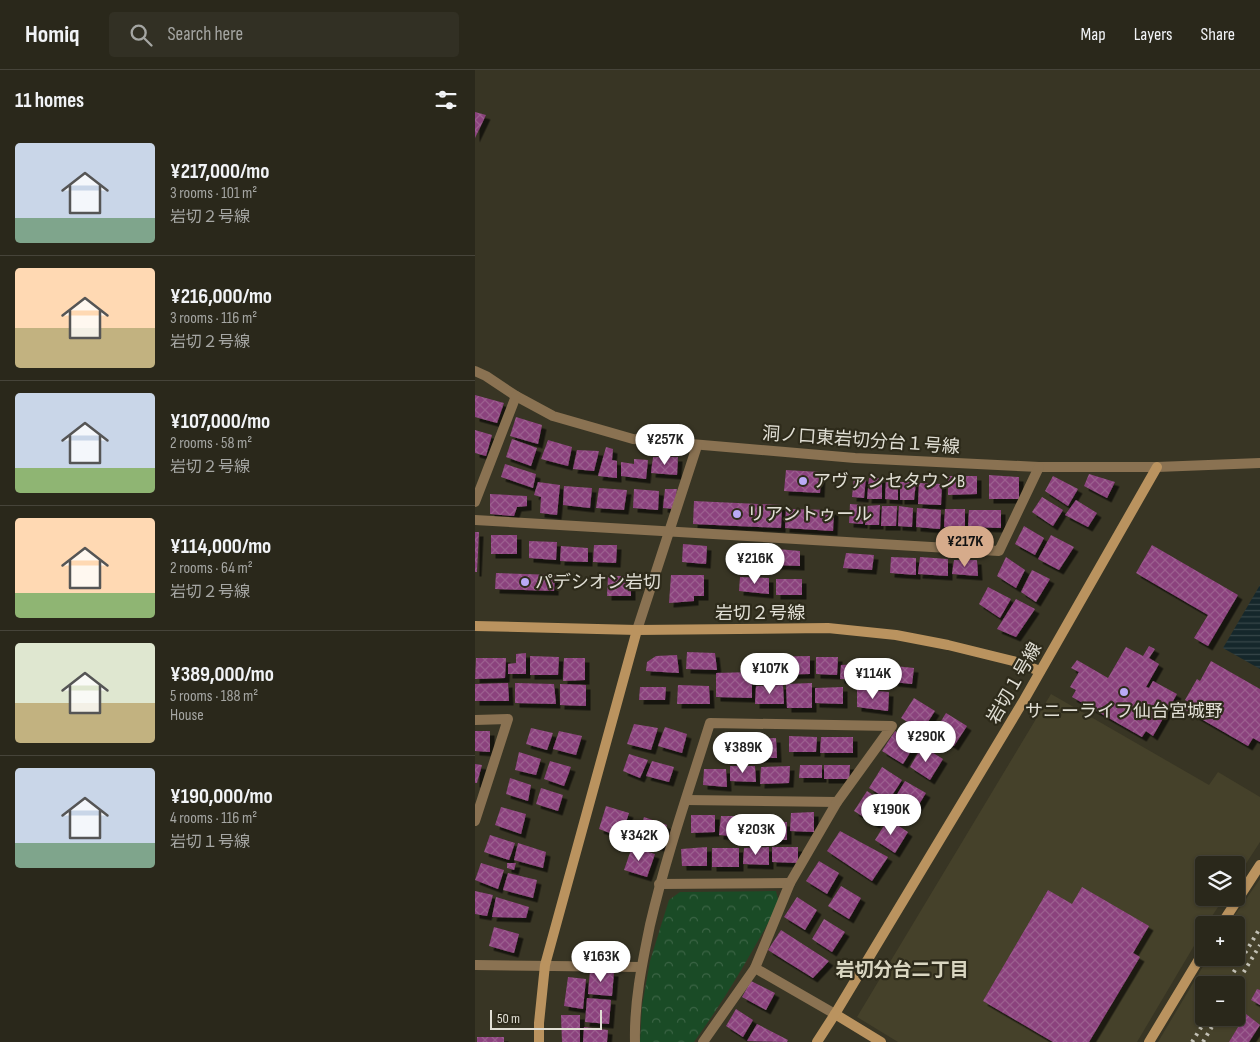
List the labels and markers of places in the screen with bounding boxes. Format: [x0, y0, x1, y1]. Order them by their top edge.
pin: ¥257K [630, 424, 700, 466]
place label: アヴァンセタウンB [813, 471, 965, 492]
marker: アヴァンセタウンB [797, 475, 809, 487]
place label: リアントゥール [747, 504, 872, 525]
marker: リアントゥール [731, 508, 743, 520]
pin: ¥217K [930, 526, 1000, 568]
pin: ¥216K [720, 542, 790, 585]
place label: パデシオン岩切 [535, 572, 661, 593]
marker: パデシオン岩切 [519, 576, 531, 588]
pin: ¥107K [735, 652, 805, 695]
pin: ¥114K [838, 658, 908, 700]
marker: サニーライフ仙台宮城野 [1118, 686, 1130, 698]
place label: サニーライフ仙台宮城野 [1025, 701, 1223, 722]
pin: ¥290K [891, 720, 961, 763]
pin: ¥389K [708, 732, 778, 774]
pin: ¥190K [856, 794, 926, 836]
pin: ¥203K [721, 814, 791, 856]
pin: ¥342K [604, 820, 674, 862]
pin: ¥163K [566, 940, 636, 983]

